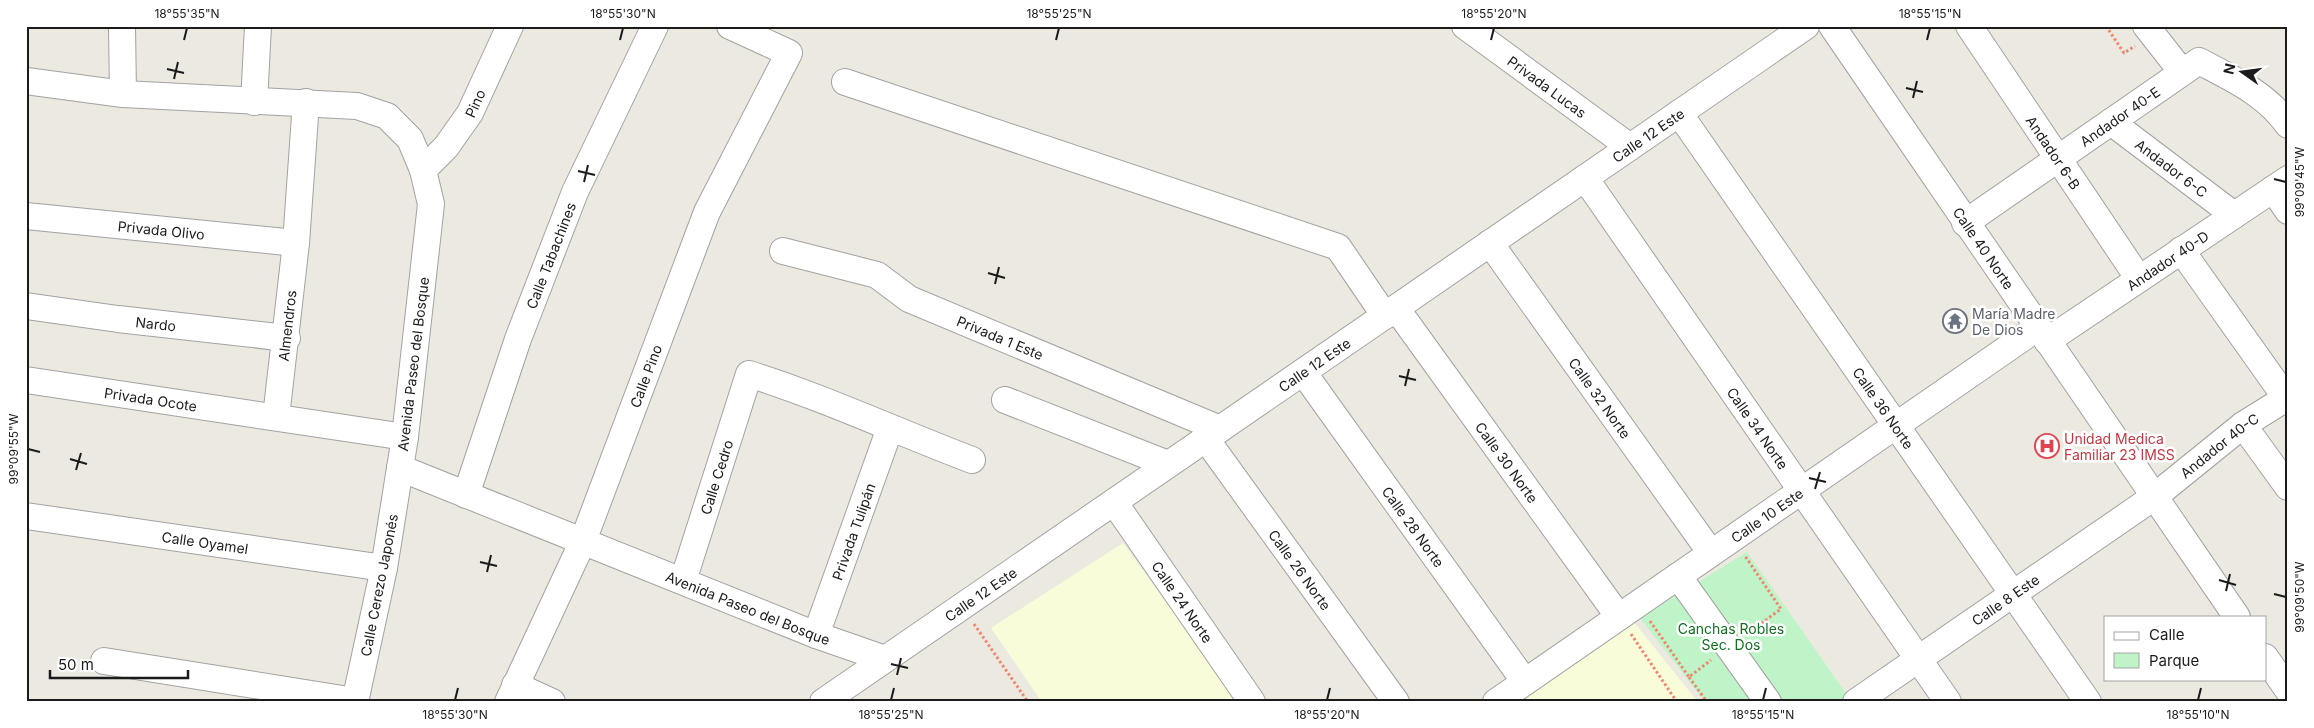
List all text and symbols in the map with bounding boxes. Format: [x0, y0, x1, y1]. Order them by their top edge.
text: 18°55'35"N [154, 6, 220, 21]
text: 18°55'30"N [590, 6, 656, 21]
text: 18°55'25"N [1026, 6, 1092, 21]
text: 18°55'20"N [1461, 6, 1527, 21]
text: 18°55'15"N [1899, 6, 1961, 21]
north arrow [2216, 48, 2266, 98]
street label: Privada Lucas [1505, 52, 1590, 121]
text: N [2219, 62, 2238, 76]
street label: Andador 40-E [2076, 82, 2163, 150]
street label: Pino [461, 86, 488, 120]
street label: Calle 12 Este [1609, 104, 1687, 165]
street label: Andador 6-B [2023, 112, 2085, 192]
street label: Andador 6-C [2132, 135, 2211, 201]
text: 99°09'45"W [2292, 146, 2307, 217]
street label: Calle Tabachines [522, 200, 579, 311]
street label: Calle 40 Norte [1950, 204, 2018, 292]
street label: Privada Olivo [117, 217, 206, 242]
street label: Andador 40-D [2123, 227, 2212, 294]
street label: Avenida Paseo del Bosque [394, 276, 432, 452]
street label: Almendros [274, 289, 299, 362]
place label: María Madre De Dios [1972, 305, 2055, 338]
temple icon: María Madre De Dios [1942, 308, 1968, 334]
street label: Privada 1 Este [955, 312, 1046, 363]
street label: Nardo [135, 313, 177, 334]
street label: Calle 12 Este [1275, 334, 1353, 395]
street label: Calle Pino [626, 342, 665, 410]
street label: Calle 32 Norte [1566, 354, 1635, 441]
street label: Calle 36 Norte [1850, 364, 1918, 452]
street label: Privada Ocote [103, 383, 198, 414]
street label: Calle 34 Norte [1724, 384, 1792, 472]
street label: Andador 40-C [2176, 409, 2261, 481]
text: 99°09'55"W [6, 413, 21, 484]
street label: Calle 30 Norte [1472, 418, 1542, 506]
place label: Unidad Medica Familiar 23 IMSS [2064, 430, 2175, 463]
hospital icon: Unidad Medica Familiar 23 IMSS [2034, 433, 2060, 459]
street label: Calle Cedro [696, 438, 736, 517]
street label: Privada Tulipán [828, 481, 878, 582]
street label: Calle 28 Norte [1379, 483, 1448, 570]
street label: Calle 10 Este [1727, 484, 1806, 546]
street label: Calle Cerezo Japonés [357, 512, 401, 658]
street label: Calle 26 Norte [1265, 526, 1335, 613]
street label: Calle Oyamel [161, 527, 250, 557]
street label: Calle 24 Norte [1149, 558, 1217, 646]
text: 99°09'50"W [2292, 561, 2307, 633]
street label: Calle 12 Este [941, 563, 1020, 624]
street label: Avenida Paseo del Bosque [663, 567, 832, 648]
street label: Calle 8 Este [1968, 570, 2042, 629]
legend [2104, 616, 2266, 680]
park label: Canchas Robles Sec. Dos [1678, 620, 1784, 653]
text: Calle [2149, 625, 2184, 644]
scale bar [50, 648, 188, 680]
text: Parque [2149, 651, 2199, 670]
text: 50 m [58, 655, 94, 674]
text: 18°55'30"N [422, 707, 488, 722]
text: 18°55'25"N [858, 707, 924, 722]
text: 18°55'20"N [1294, 707, 1360, 722]
text: 18°55'15"N [1732, 707, 1794, 722]
text: 18°55'10"N [2167, 707, 2229, 722]

